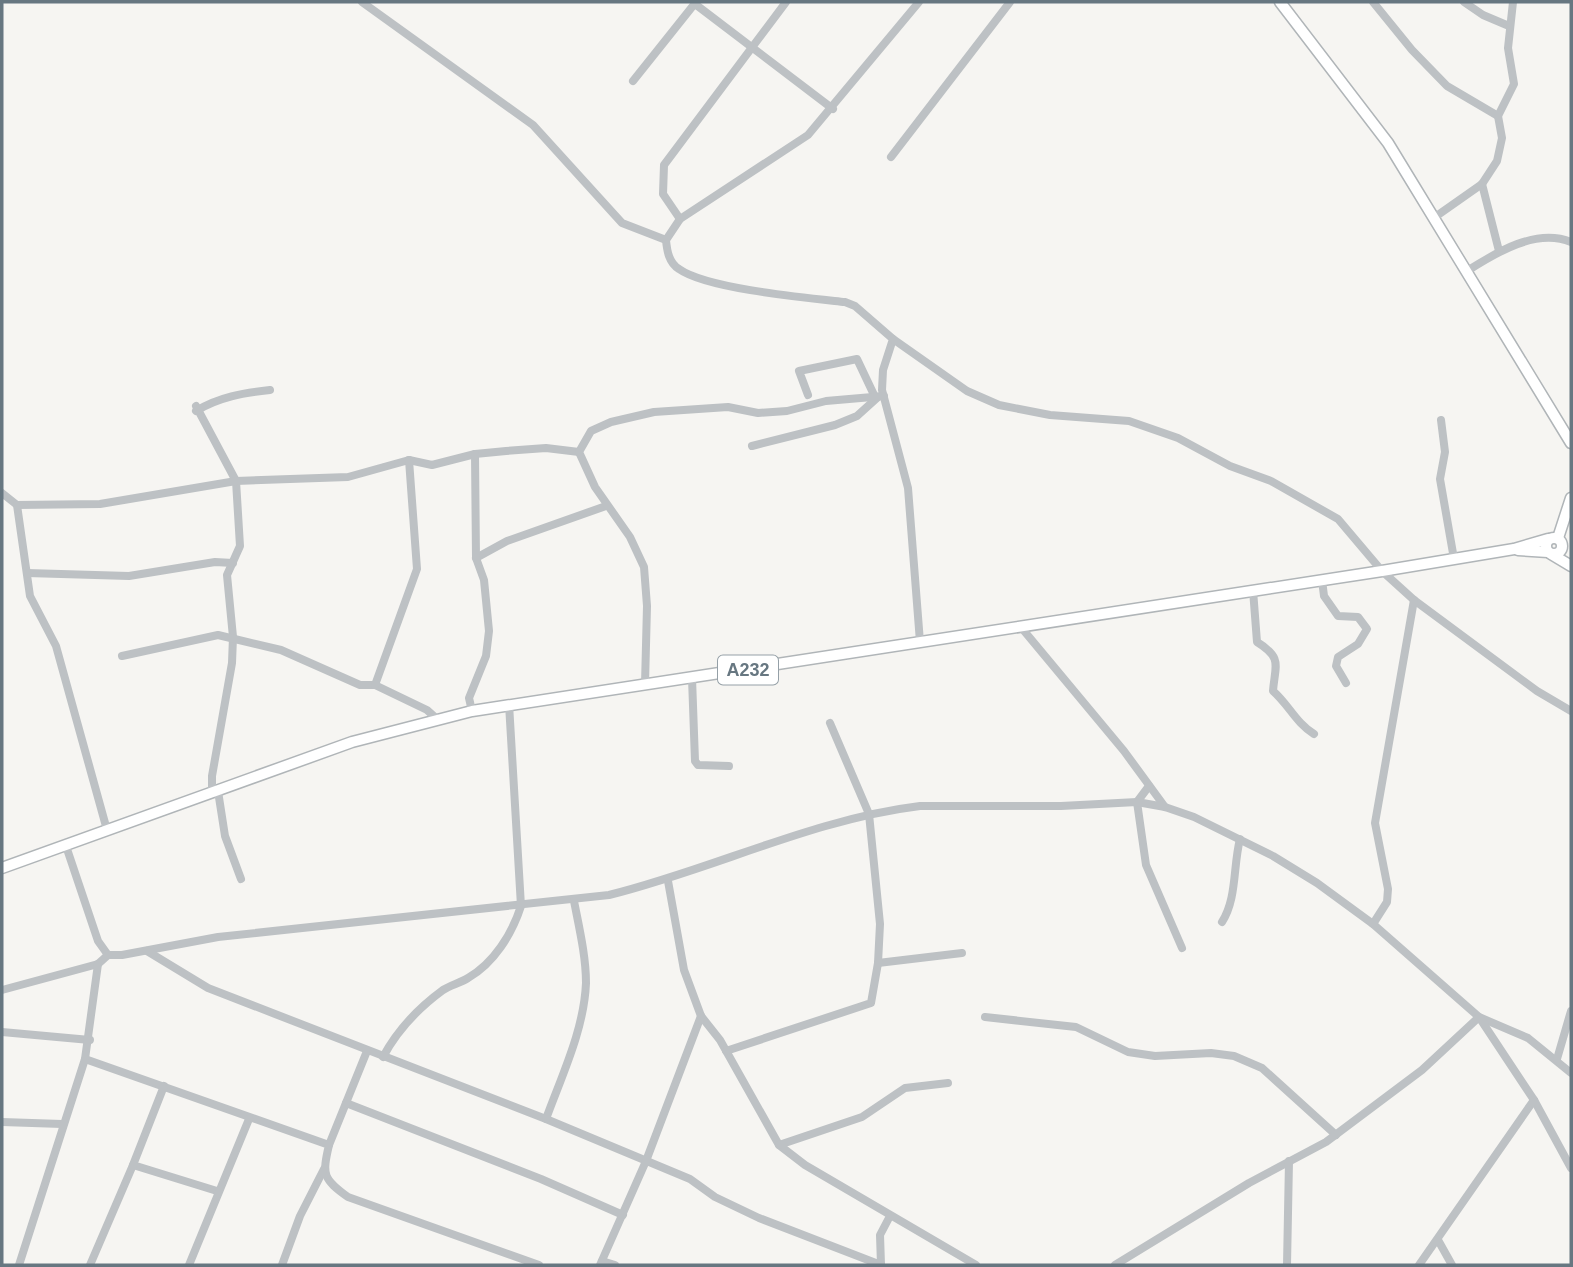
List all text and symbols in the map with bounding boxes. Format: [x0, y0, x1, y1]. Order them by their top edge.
road number: A232 [718, 656, 778, 684]

